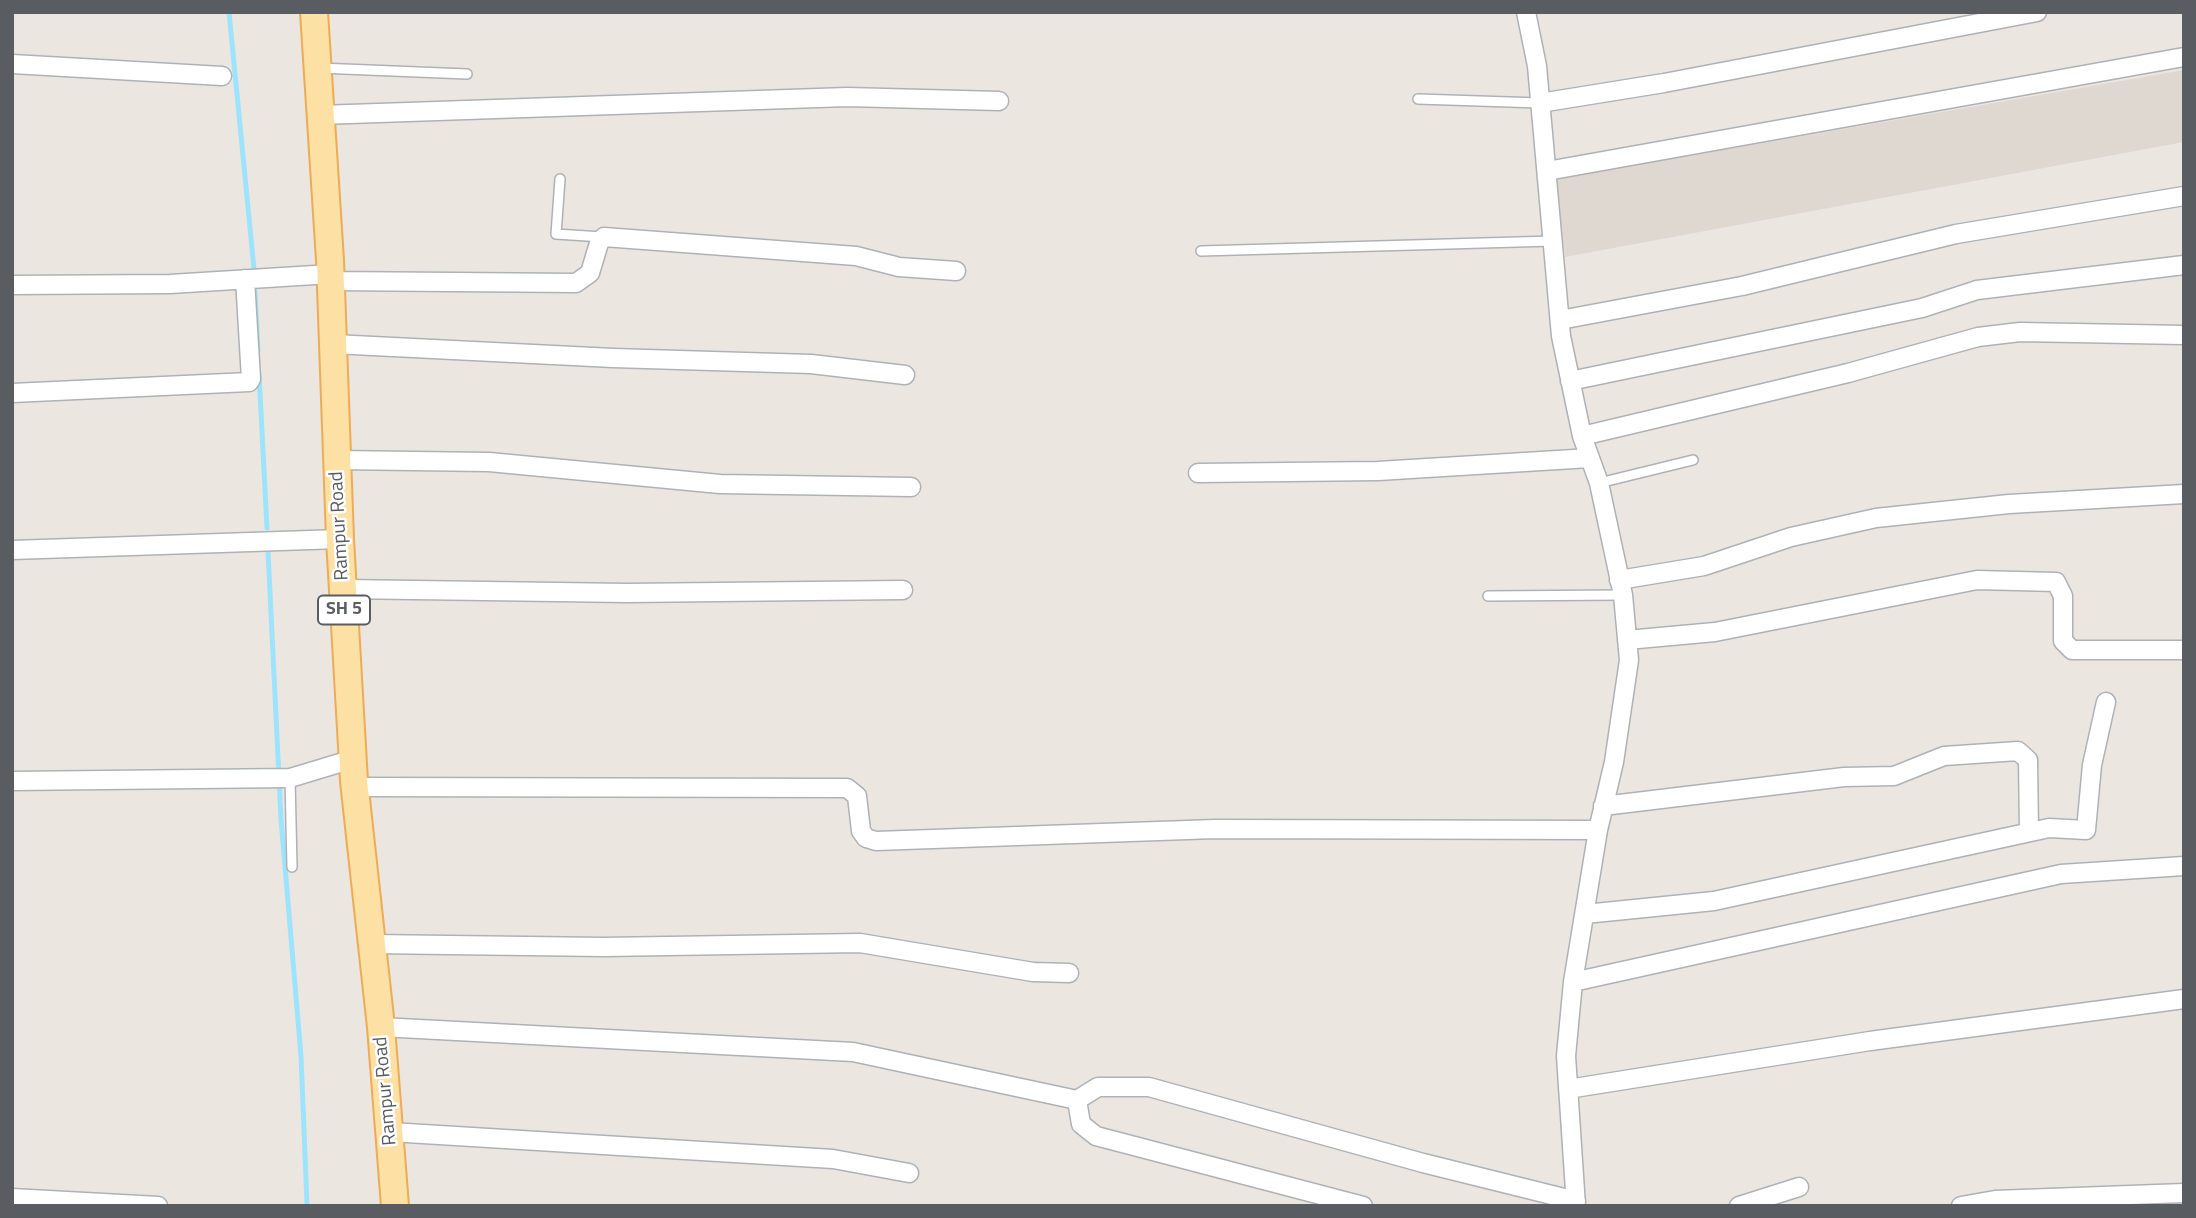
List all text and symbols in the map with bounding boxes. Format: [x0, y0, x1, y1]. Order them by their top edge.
street label: Rampur Road [326, 471, 354, 581]
road number: SH 5 [318, 596, 370, 624]
street label: Rampur Road [370, 1036, 402, 1146]

